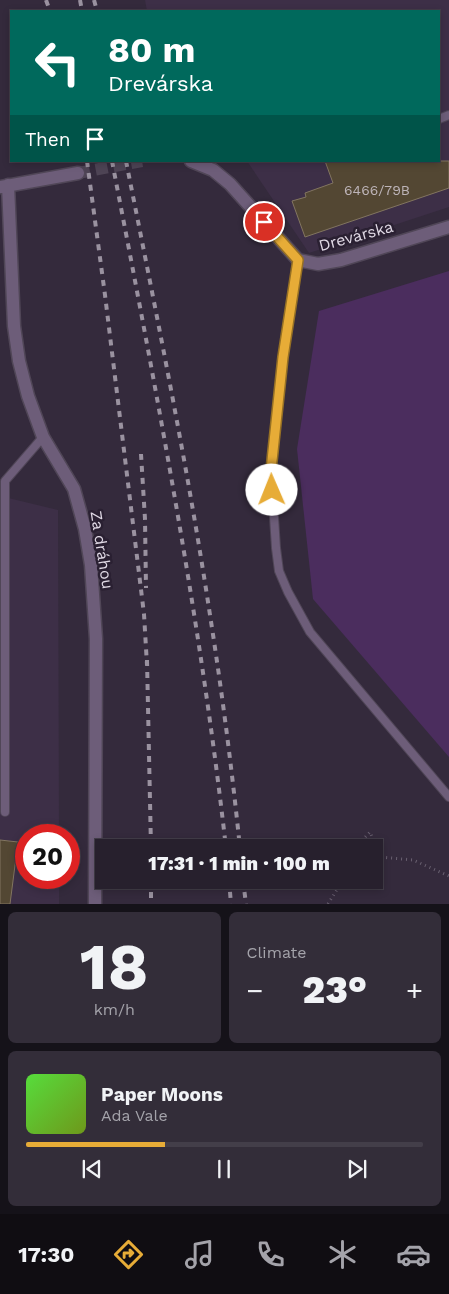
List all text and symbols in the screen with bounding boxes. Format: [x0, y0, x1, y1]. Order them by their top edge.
text: 80 m [108, 29, 195, 71]
icon: left [25, 30, 90, 95]
text: Drevárska [108, 71, 213, 96]
icon: arrive [81, 125, 109, 153]
text: Then [25, 128, 71, 151]
house number: 6466/79B [344, 182, 410, 198]
pin [243, 201, 285, 243]
icon: arrive [250, 208, 278, 236]
street label: Drevárska [317, 217, 395, 255]
position arrow [245, 463, 297, 515]
street label: Za dráhou [86, 510, 118, 590]
speed limit sign: 20 [15, 824, 80, 889]
text: 17:31 · 1 min · 100 m [148, 852, 330, 875]
text: 18 [80, 929, 149, 1005]
text: Climate [247, 943, 307, 962]
text: 23° [302, 968, 367, 1012]
text: − [247, 974, 263, 1007]
text: + [406, 974, 423, 1007]
text: km/h [94, 1000, 135, 1019]
text: Paper Moons [101, 1083, 223, 1106]
text: Ada Vale [101, 1106, 168, 1125]
icon: previous [78, 1155, 106, 1183]
icon: pause [210, 1155, 238, 1183]
icon: next [343, 1155, 371, 1183]
icon: directions [111, 1237, 146, 1272]
icon: music [182, 1237, 217, 1272]
icon: phone [253, 1237, 288, 1272]
icon: climate [325, 1237, 360, 1272]
icon: car [396, 1237, 431, 1272]
text: 17:30 [18, 1242, 74, 1267]

